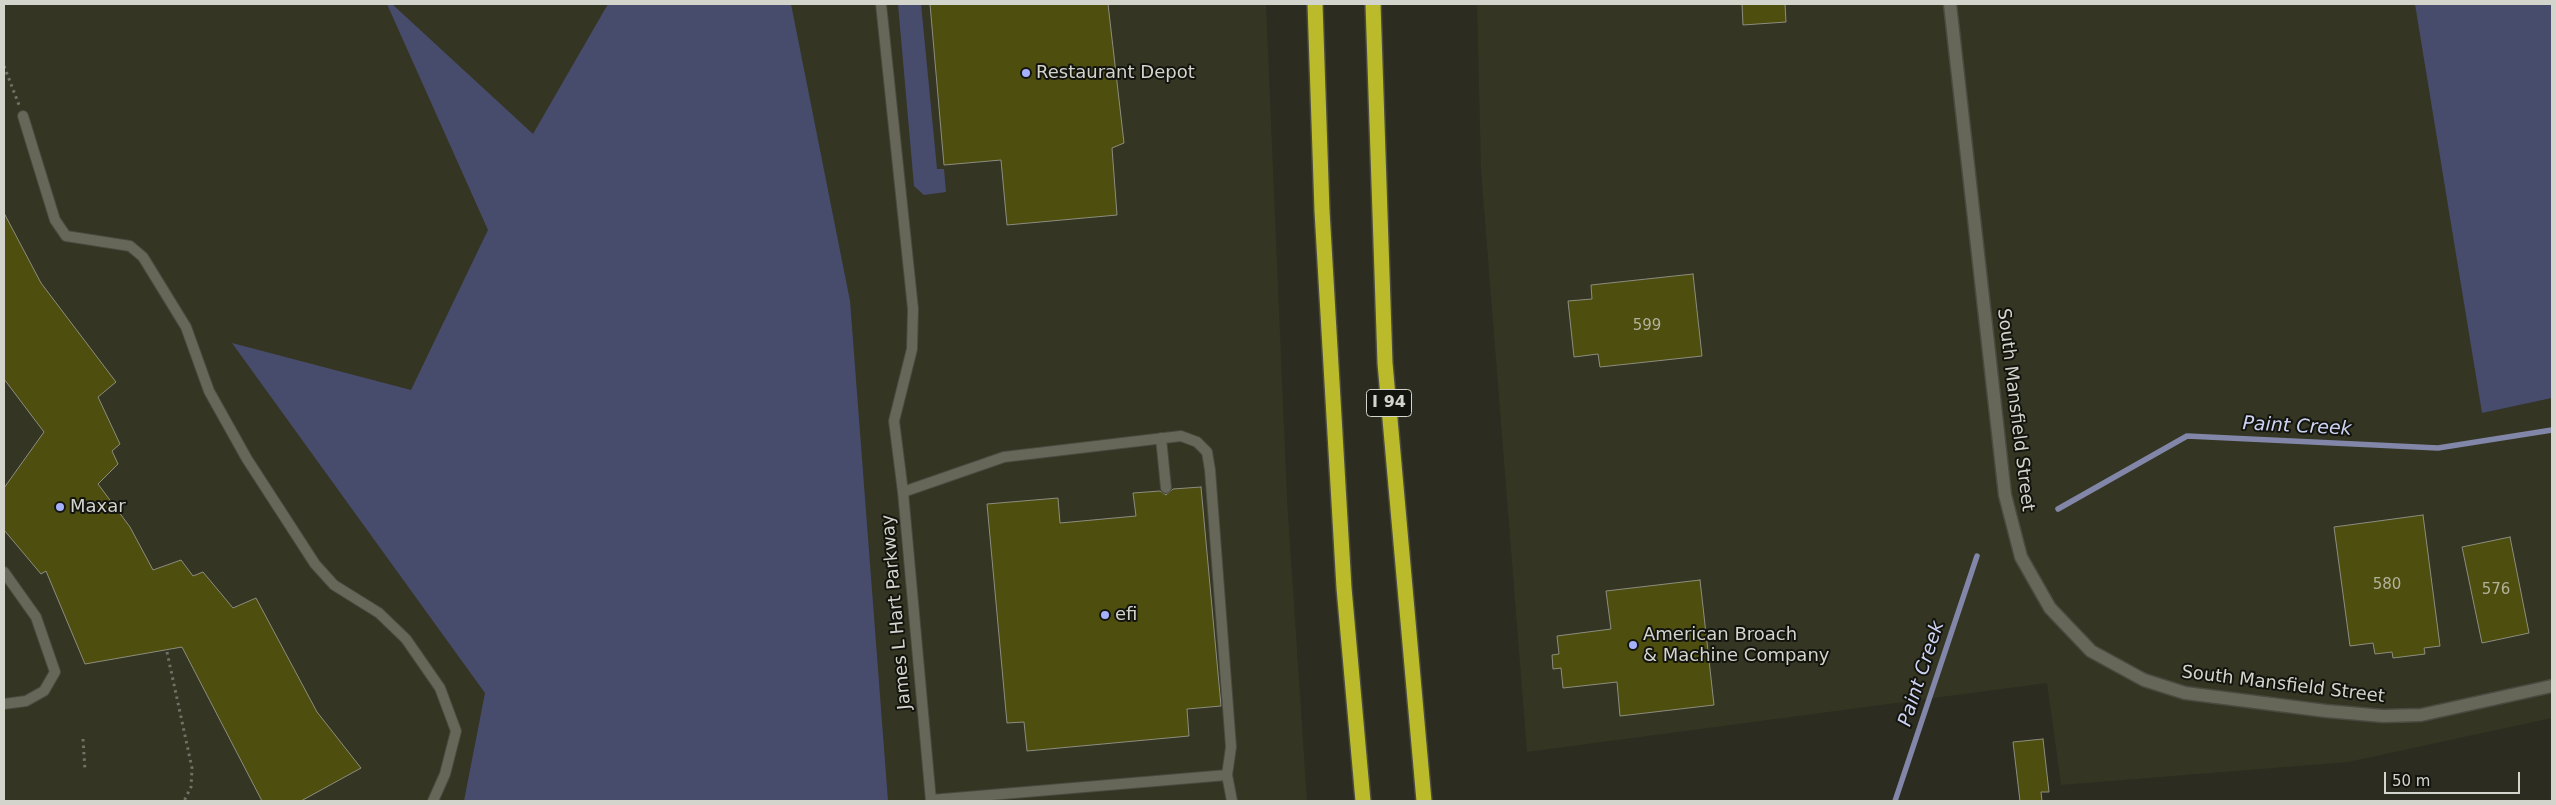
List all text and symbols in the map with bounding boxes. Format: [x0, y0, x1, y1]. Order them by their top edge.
place label: Restaurant Depot [1036, 62, 1195, 84]
marker: Restaurant Depot [1020, 67, 1032, 79]
street label: South Mansfield Street [1992, 307, 2038, 513]
house number: 599 [1633, 317, 1661, 335]
road number: I 94 [1366, 389, 1412, 416]
water label: Paint Creek [2242, 413, 2352, 441]
place label: Maxar [70, 496, 126, 518]
marker: Maxar [54, 501, 66, 513]
street label: James L Hart Parkway [878, 514, 916, 710]
house number: 580 [2373, 576, 2401, 594]
house number: 576 [2482, 581, 2510, 599]
place label: efi [1115, 604, 1137, 626]
marker: efi [1099, 609, 1111, 621]
water label: Paint Creek [1894, 618, 1950, 730]
place label: American Broach & Machine Company [1643, 624, 1829, 666]
marker: American Broach & Machine Company [1627, 639, 1639, 651]
street label: South Mansfield Street [2180, 662, 2386, 708]
scale bar [2386, 762, 2522, 794]
text: 50 m [2392, 772, 2430, 790]

